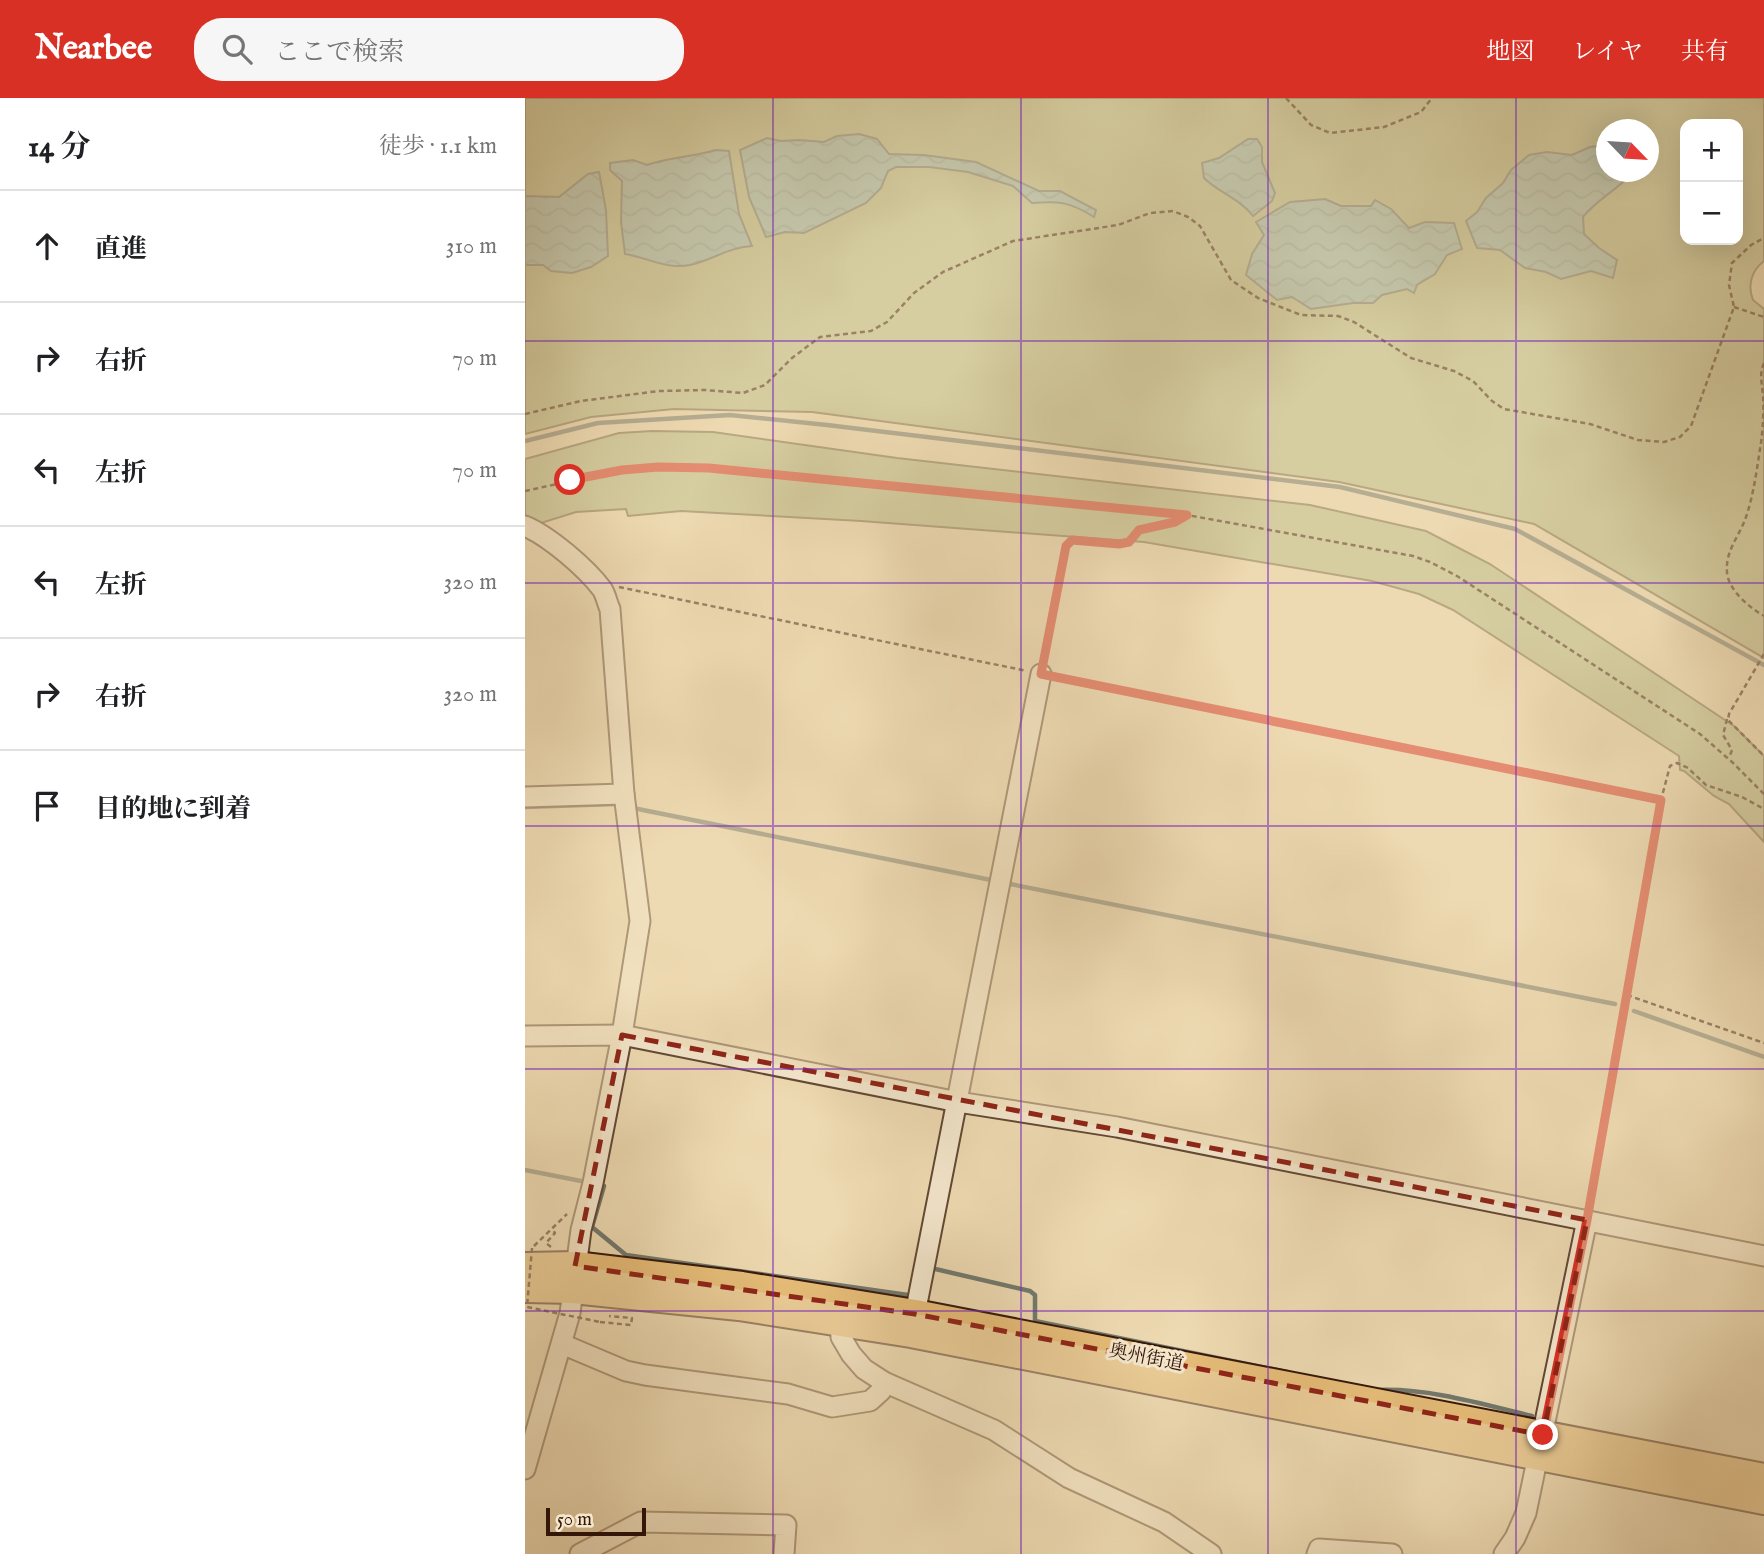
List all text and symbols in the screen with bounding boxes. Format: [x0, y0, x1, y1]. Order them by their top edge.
search box [194, 18, 684, 81]
text: Nearbee [35, 28, 152, 70]
icon: search [218, 30, 256, 68]
text: ここで検索 [274, 36, 404, 69]
text: 地図 [1486, 37, 1534, 68]
text: レイヤ [1572, 37, 1643, 68]
text: 共有 [1681, 37, 1729, 68]
north arrow [1596, 119, 1659, 182]
map controls [1680, 119, 1743, 245]
button: + [1680, 119, 1743, 182]
text: 14 分 [28, 129, 90, 167]
text: 徒歩 · 1.1 km [379, 132, 497, 161]
button: − [1680, 182, 1743, 245]
icon: ahead [28, 227, 66, 265]
text: 310 m [446, 232, 497, 261]
text: 直進 [95, 233, 147, 266]
icon: right [28, 339, 66, 377]
text: 70 m [452, 344, 497, 373]
text: 右折 [95, 345, 147, 378]
icon: left [28, 451, 66, 489]
text: 70 m [452, 456, 497, 485]
text: 左折 [95, 457, 147, 490]
route start [554, 464, 585, 495]
icon: left [28, 563, 66, 601]
text: 320 m [444, 568, 497, 597]
text: 左折 [95, 569, 147, 602]
icon: right [28, 675, 66, 713]
text: 320 m [444, 680, 497, 709]
text: 右折 [95, 681, 147, 714]
icon: arrive [28, 787, 66, 825]
text: 目的地に到着 [95, 793, 251, 826]
street label: 奥州街道 [1106, 1339, 1186, 1377]
route end [1527, 1419, 1558, 1450]
scale bar [546, 1505, 646, 1537]
text: 50 m [557, 1508, 592, 1532]

